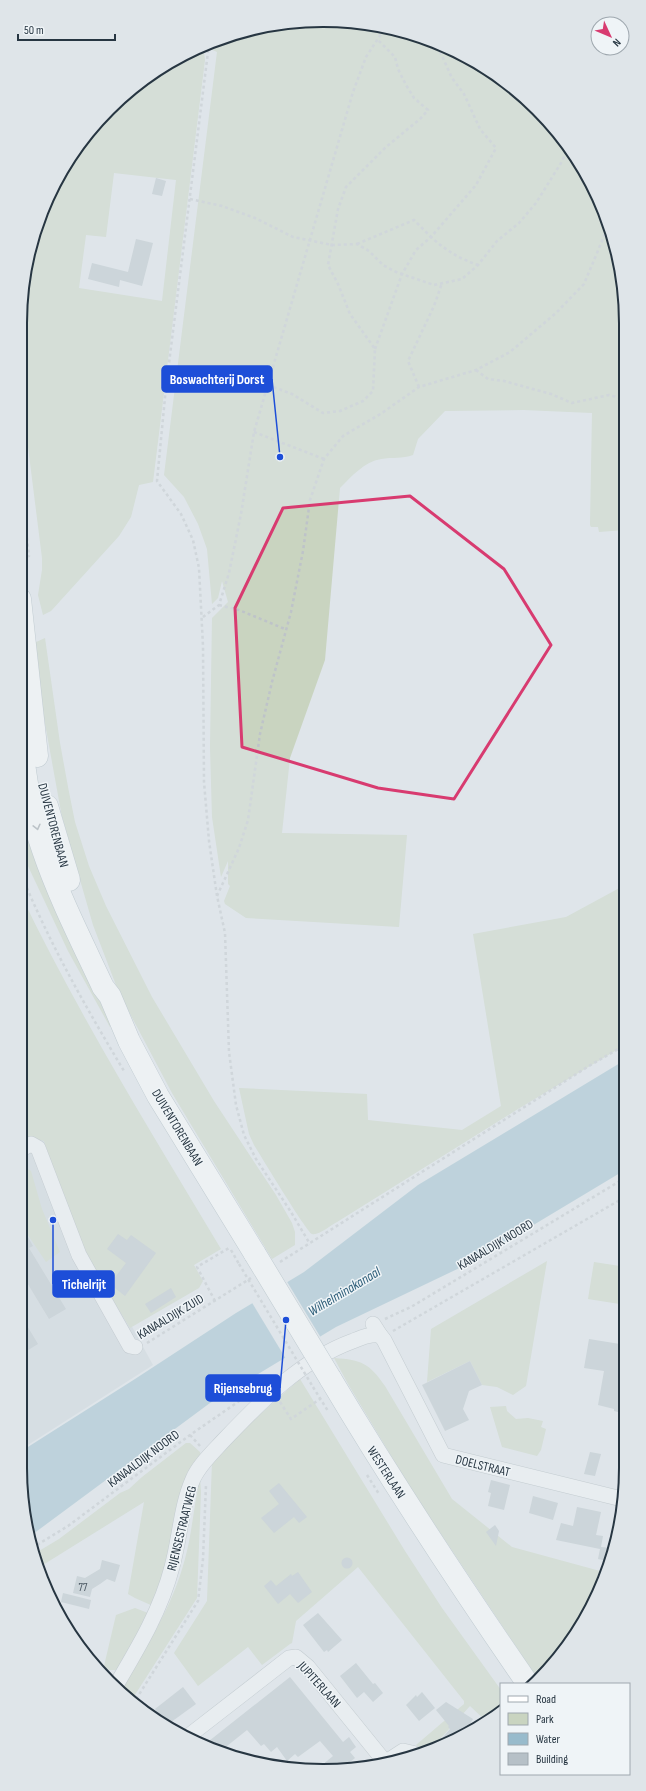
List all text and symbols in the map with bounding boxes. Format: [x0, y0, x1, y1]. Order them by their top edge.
scale bar [18, 16, 115, 42]
north arrow [590, 16, 630, 56]
text: 50 m [24, 23, 44, 38]
text: N [610, 36, 624, 49]
callout: Boswachterij Dorst [162, 366, 272, 392]
text: Boswachterij Dorst [170, 371, 265, 388]
street label: DUIVENTORENBAAN [34, 781, 72, 869]
one-way arrow [32, 824, 40, 831]
street label: DUIVENTORENBAAN [148, 1086, 206, 1169]
street label: KANAALDIJK NOORD [455, 1216, 536, 1274]
water label: Wilhelminakanaal [305, 1263, 384, 1320]
callout: Tichelrijt [53, 1271, 114, 1297]
text: Tichelrijt [62, 1276, 107, 1293]
street label: KANAALDIJK ZUID [134, 1291, 207, 1343]
callout: Rijensebrug [206, 1375, 280, 1401]
text: Rijensebrug [214, 1380, 272, 1397]
street label: KANAALDIJK NOORD [105, 1427, 183, 1491]
street label: WESTERLAAN [363, 1444, 409, 1502]
street label: DOELSTRAAT [454, 1451, 512, 1480]
street label: RIJENSESTRAATWEG [164, 1484, 200, 1572]
house number: 77 [79, 1581, 88, 1594]
street label: JUPITERLAAN [294, 1657, 344, 1711]
legend [500, 1683, 630, 1775]
text: Road [536, 1692, 556, 1707]
text: Park [536, 1712, 554, 1727]
text: Water [536, 1732, 560, 1747]
text: Building [536, 1752, 568, 1767]

